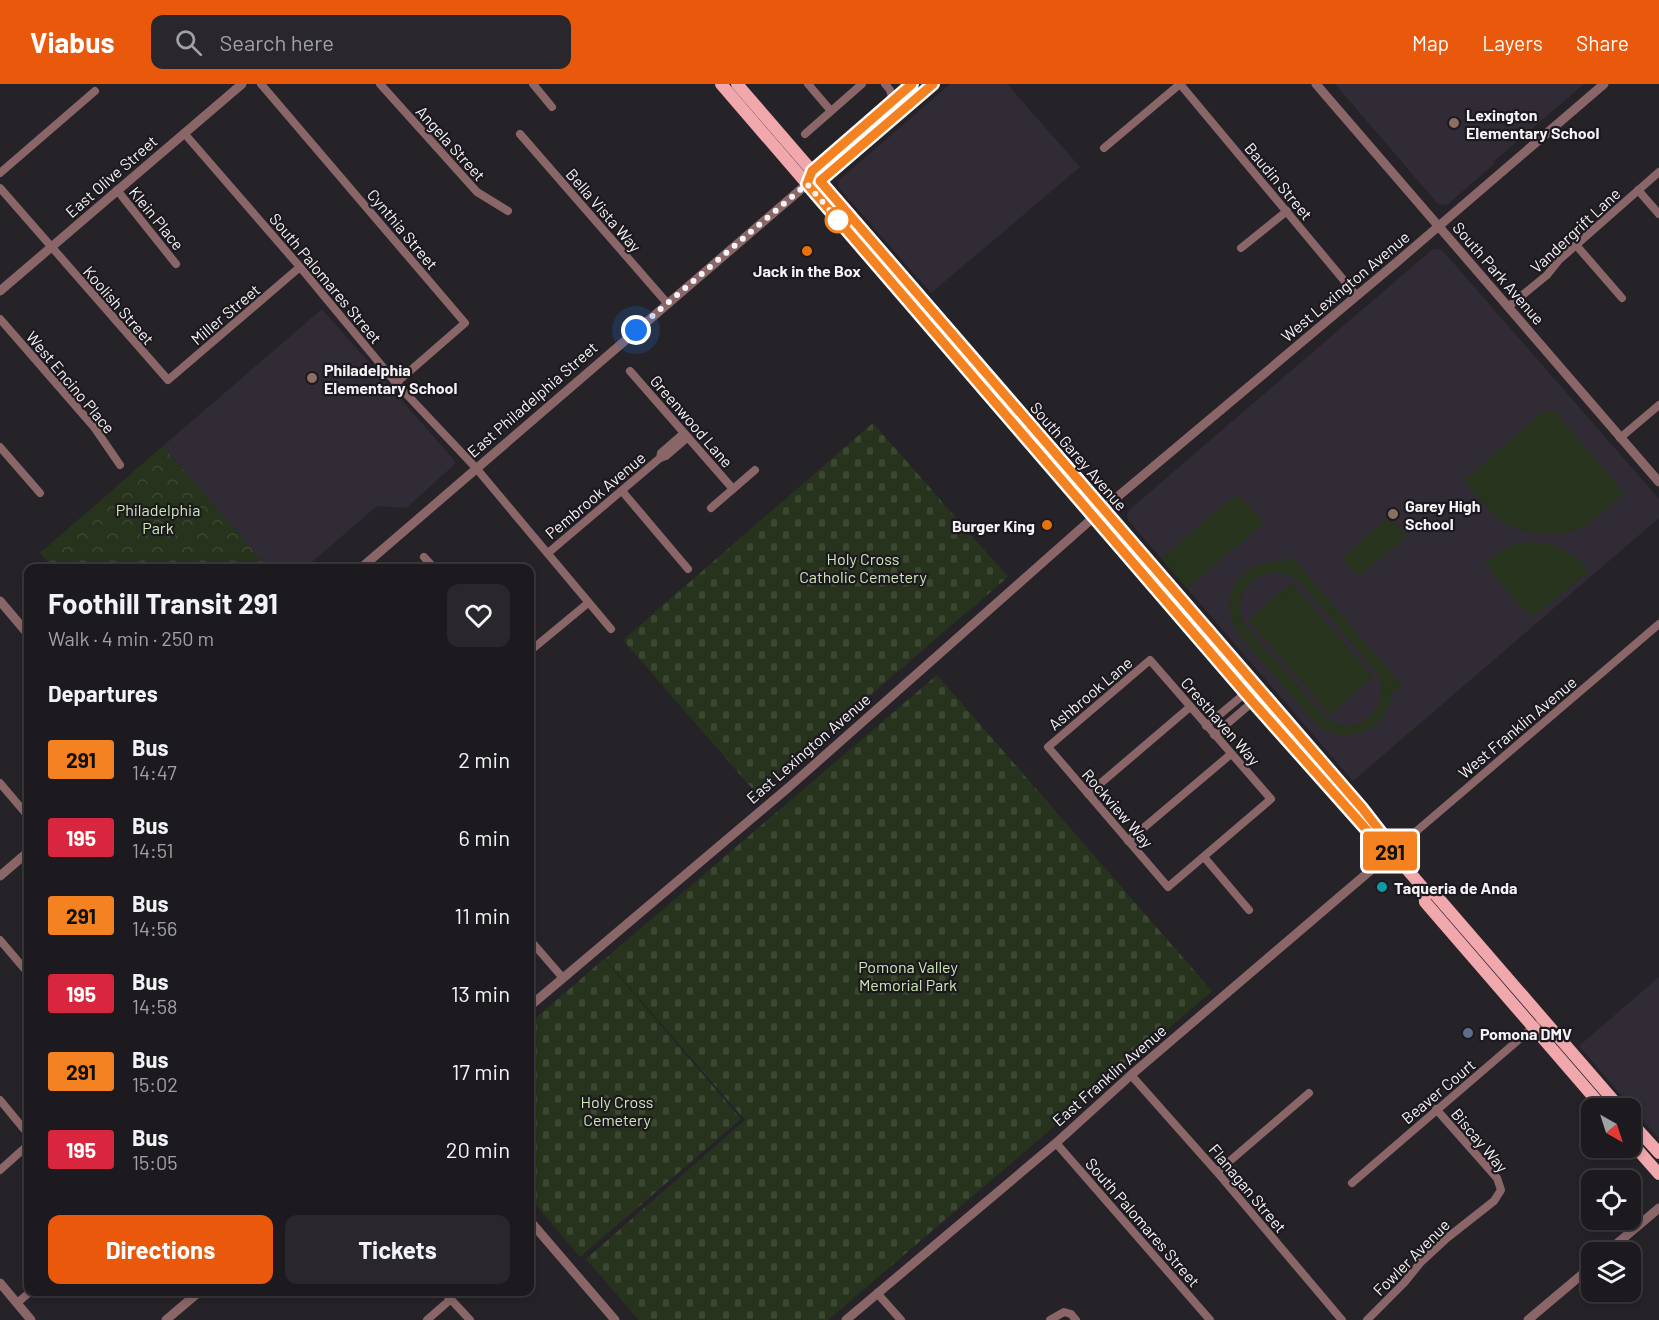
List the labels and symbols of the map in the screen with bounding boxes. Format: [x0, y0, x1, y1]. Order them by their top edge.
street label: Angela Street [412, 102, 490, 184]
place label: Lexington Elementary School [1466, 105, 1600, 142]
marker: Lexington Elementary School [1447, 116, 1461, 130]
street label: East Olive Street [61, 131, 161, 221]
street label: Baudin Street [1241, 139, 1317, 223]
street label: Bella Vista Way [563, 164, 646, 256]
street label: Klein Place [126, 182, 188, 254]
street label: Vandergrift Lane [1526, 184, 1624, 276]
street label: Cynthia Street [364, 185, 442, 273]
unlabelled marker [825, 207, 851, 233]
street label: South Palomares Street [266, 209, 386, 347]
street label: South Park Avenue [1449, 218, 1549, 328]
street label: West Lexington Avenue [1277, 227, 1413, 345]
marker: Jack in the Box [800, 244, 814, 258]
place label: Jack in the Box [753, 261, 861, 280]
street label: Koolish Street [80, 262, 158, 348]
street label: Miller Street [187, 280, 263, 348]
your location [621, 315, 651, 345]
street label: West Encino Place [23, 327, 119, 437]
street label: East Philadelphia Street [463, 337, 601, 461]
place label: Philadelphia Elementary School [324, 360, 458, 397]
marker: Philadelphia Elementary School [305, 371, 319, 385]
street label: Greenwood Lane [647, 371, 737, 471]
street label: South Garey Avenue [1027, 398, 1131, 514]
street label: Pembrook Avenue [541, 448, 649, 542]
place label: Garey High School [1405, 496, 1480, 533]
park label: Philadelphia Park [116, 500, 200, 537]
marker: Garey High School [1386, 507, 1400, 521]
place label: Burger King [952, 516, 1035, 535]
marker: Burger King [1040, 518, 1054, 532]
park label: Holy Cross Catholic Cemetery [799, 549, 927, 586]
street label: Ashbrook Lane [1044, 652, 1136, 734]
street label: West Franklin Avenue [1454, 672, 1580, 782]
street label: Cresthaven Way [1178, 673, 1265, 769]
street label: East Lexington Avenue [742, 689, 874, 807]
street label: Rockview Way [1079, 765, 1158, 852]
line badge: 291 [1356, 832, 1424, 870]
place label: Taqueria de Anda [1394, 878, 1518, 897]
marker: Taqueria de Anda [1375, 880, 1389, 894]
park label: Pomona Valley Memorial Park [858, 957, 958, 994]
street label: East Franklin Avenue [1048, 1020, 1170, 1130]
place label: Pomona DMV [1480, 1024, 1572, 1043]
marker: Pomona DMV [1461, 1026, 1475, 1040]
street label: Beaver Court [1397, 1055, 1479, 1127]
park label: Holy Cross Cemetery [581, 1092, 653, 1129]
north arrow [1581, 1098, 1641, 1158]
street label: Biscay Way [1448, 1104, 1513, 1176]
street label: Flanagan Street [1205, 1140, 1291, 1236]
street label: South Palomares Street [1082, 1154, 1204, 1290]
street label: Fowler Avenue [1369, 1215, 1453, 1299]

